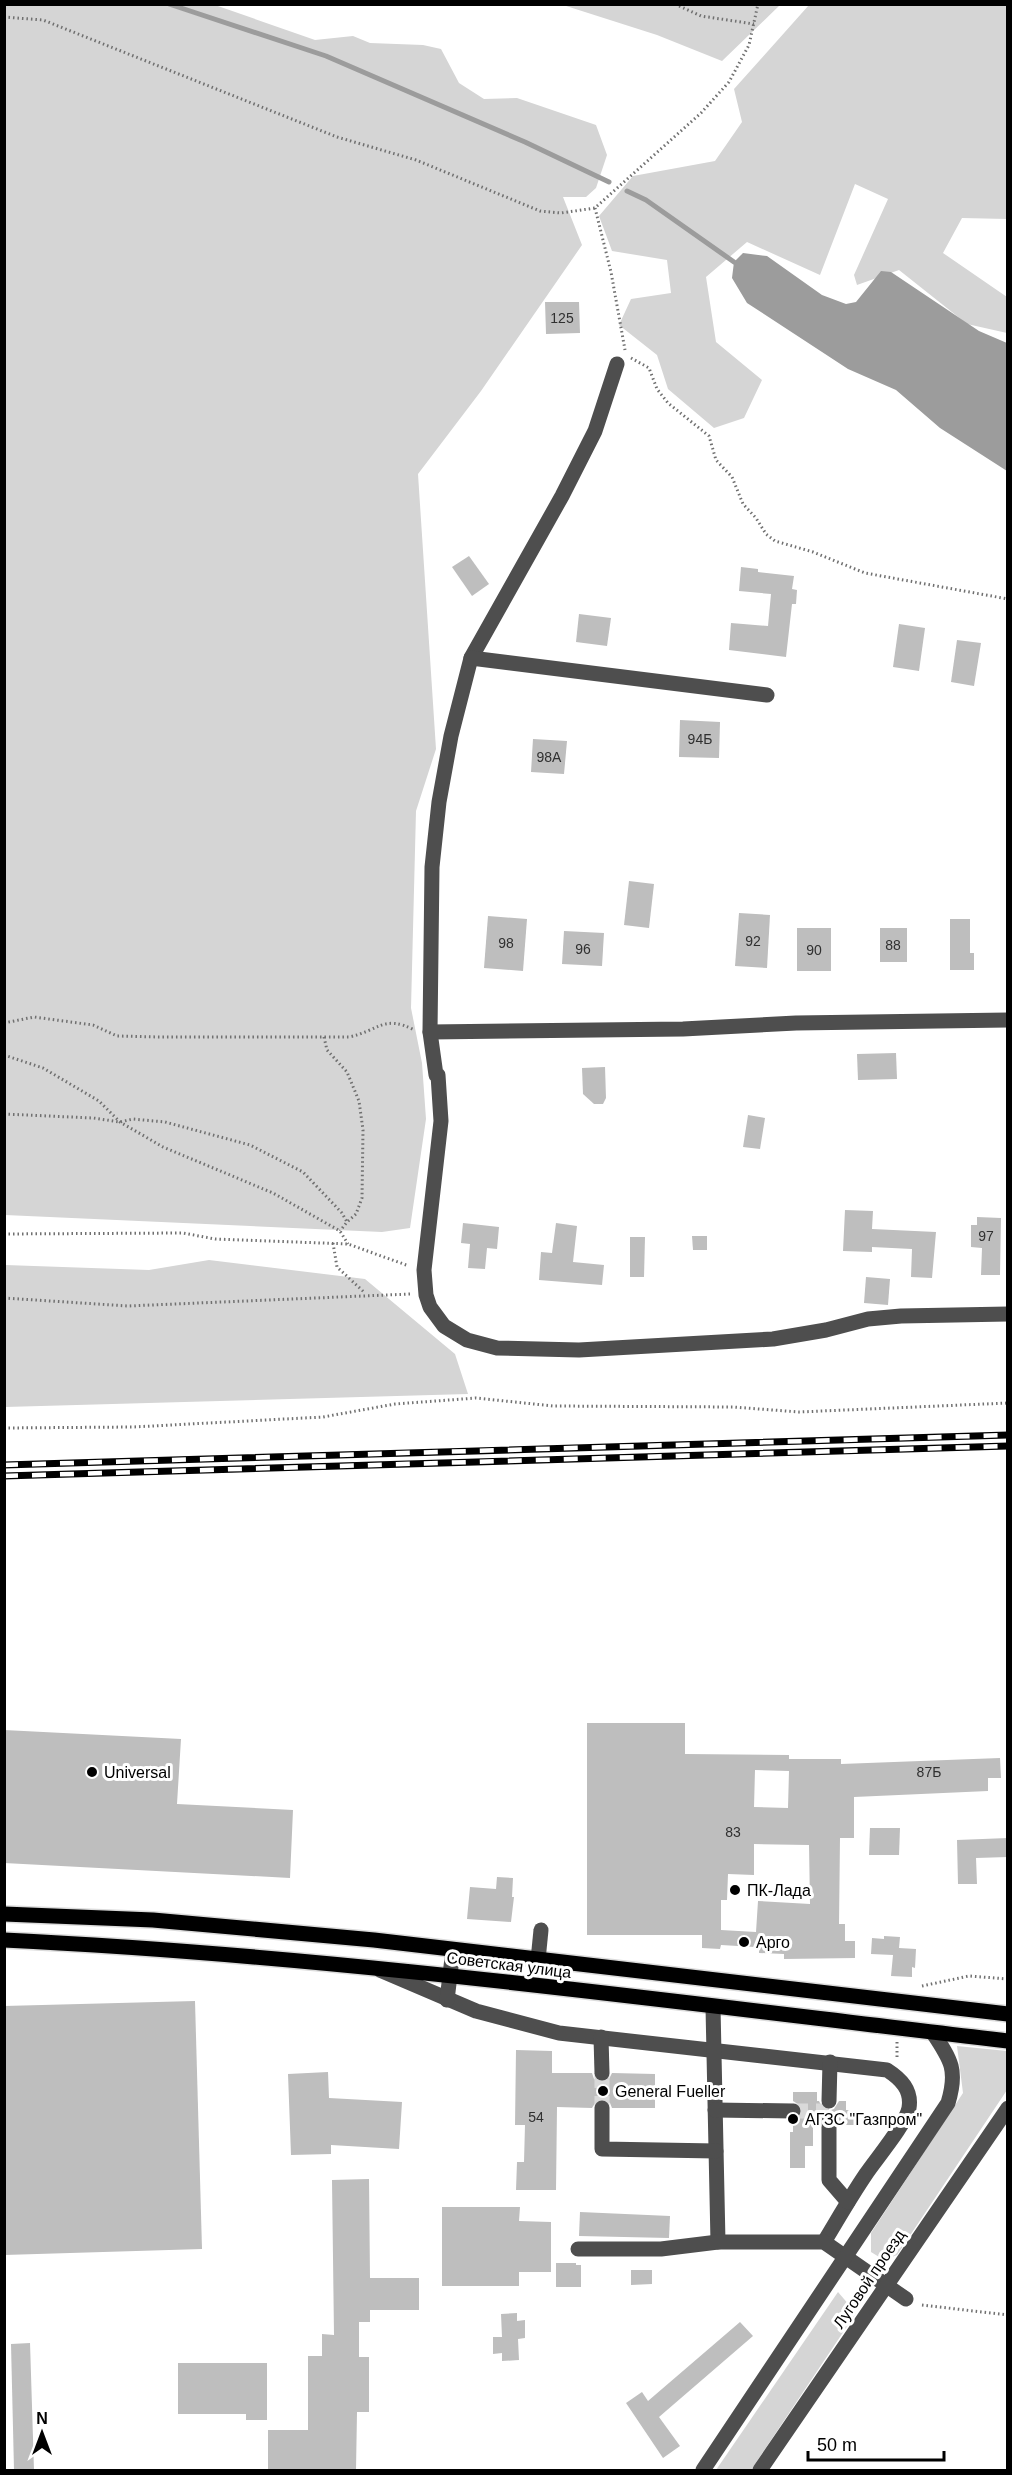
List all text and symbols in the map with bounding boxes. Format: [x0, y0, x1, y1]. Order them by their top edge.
house number: 125 [550, 310, 574, 326]
house number: 94Б [688, 731, 712, 747]
house number: 98А [537, 749, 562, 765]
house number: 92 [745, 933, 761, 949]
house number: 98 [498, 935, 514, 951]
house number: 88 [885, 937, 901, 953]
house number: 96 [575, 941, 591, 957]
house number: 90 [806, 942, 822, 958]
house number: 97 [978, 1228, 994, 1244]
place label: Universal [104, 1764, 171, 1781]
house number: 87Б [917, 1764, 941, 1780]
marker: Universal [85, 1765, 99, 1779]
house number: 83 [725, 1824, 741, 1840]
place label: ПК-Лада [747, 1882, 811, 1899]
marker: ПК-Лада [728, 1883, 742, 1897]
place label: Арго [756, 1934, 790, 1951]
marker: Арго [737, 1935, 751, 1949]
street label: Советская улица [446, 1949, 572, 1981]
place label: General Fueller [615, 2083, 726, 2100]
marker: General Fueller [596, 2084, 610, 2098]
house number: 54 [528, 2109, 544, 2125]
place label: АГЗС "Газпром" [805, 2111, 922, 2128]
marker: АГЗС "Газпром" [786, 2112, 800, 2126]
street label: Луговой проезд [830, 2226, 909, 2331]
north arrow [12, 2403, 72, 2463]
text: N [36, 2410, 48, 2427]
scale bar [808, 2424, 944, 2462]
text: 50 m [817, 2435, 857, 2455]

